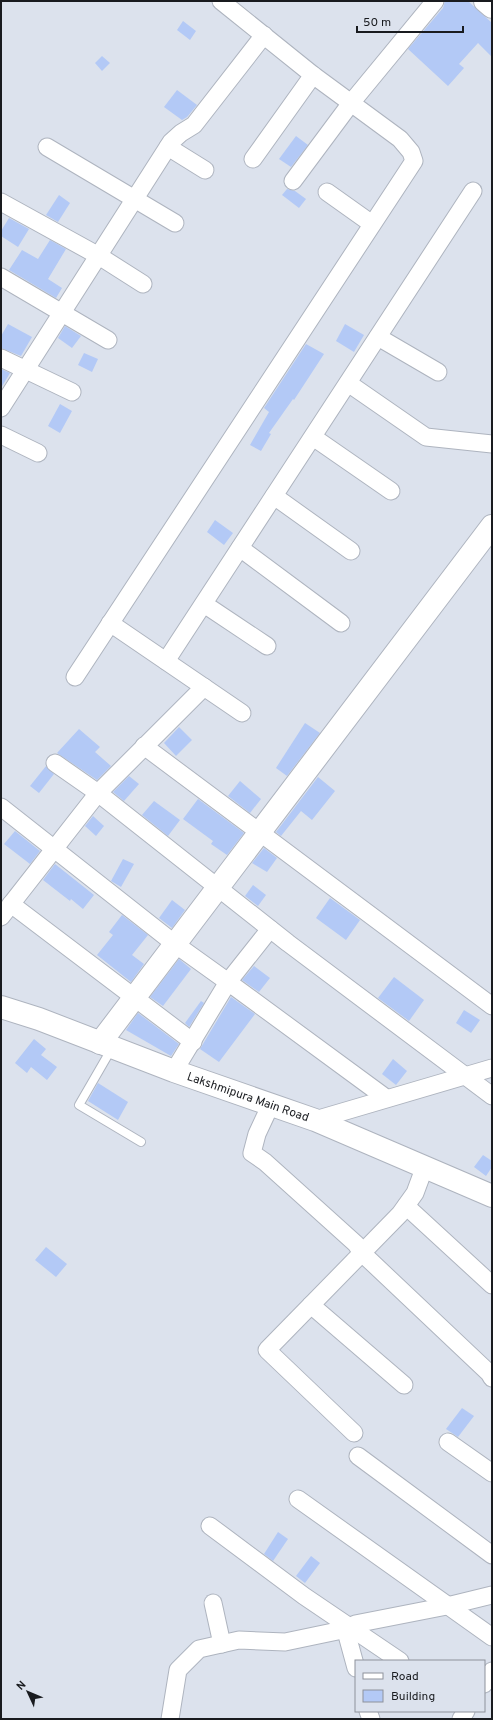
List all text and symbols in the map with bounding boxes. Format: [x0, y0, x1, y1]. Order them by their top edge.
scale bar [357, 8, 463, 34]
text: 50 m [363, 15, 391, 31]
street label: Lakshmipura Main Road [185, 1069, 311, 1126]
legend [355, 1660, 485, 1712]
text: Road [391, 1669, 419, 1685]
north arrow [8, 1672, 48, 1712]
text: N [14, 1678, 29, 1693]
text: Building [391, 1689, 435, 1705]

